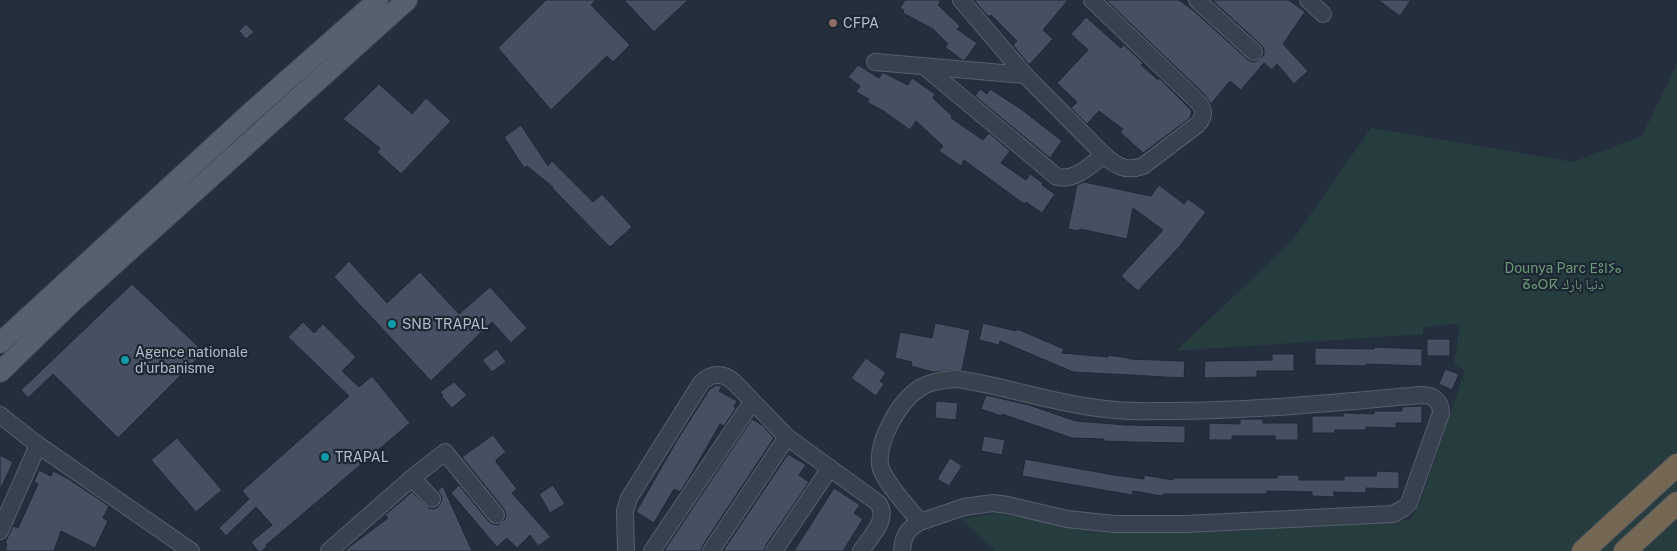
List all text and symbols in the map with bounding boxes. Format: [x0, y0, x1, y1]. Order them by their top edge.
place label: CFPA [843, 15, 879, 31]
marker: CFPA [827, 17, 839, 29]
park label: Dounya Parc ⴹⵓⵏⵢⴰ ⵒⴰⵔⴽ دنيا بارك [1504, 260, 1622, 293]
place label: SNB TRAPAL [402, 316, 489, 332]
marker: SNB TRAPAL [386, 318, 398, 330]
place label: Agence nationale d'urbanisme [135, 344, 248, 376]
marker: Agence nationale d'urbanisme [119, 354, 131, 366]
place label: TRAPAL [335, 449, 389, 465]
marker: TRAPAL [319, 451, 331, 463]

